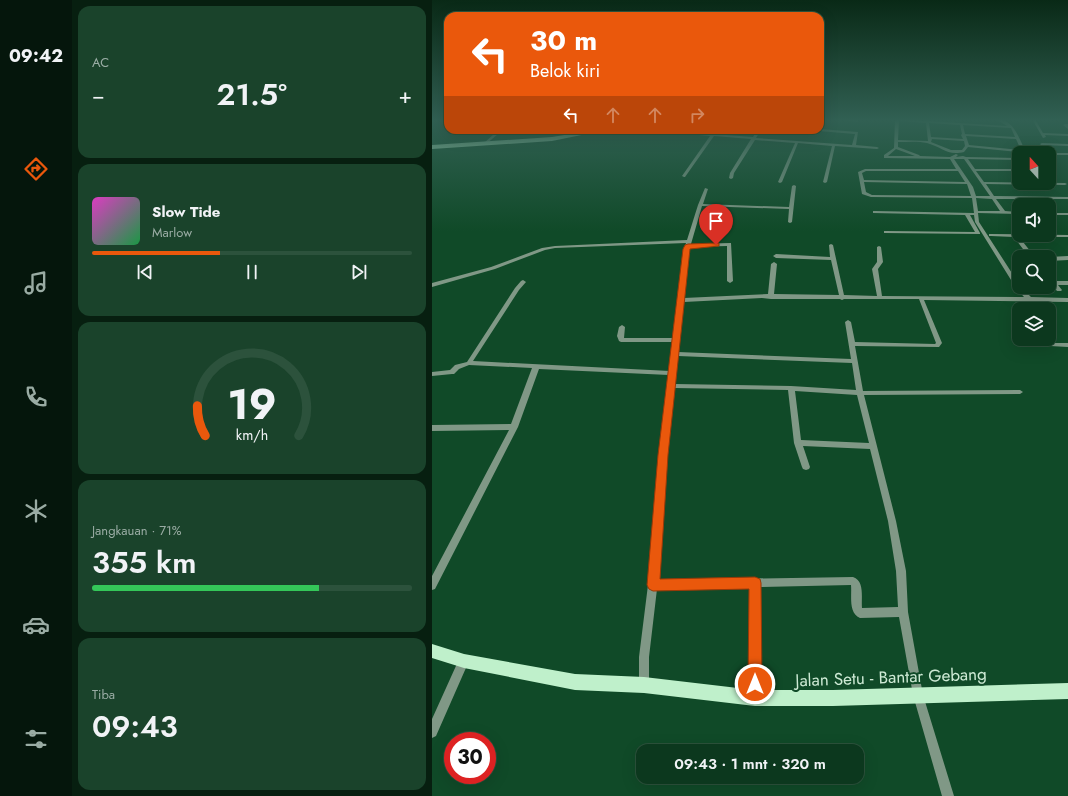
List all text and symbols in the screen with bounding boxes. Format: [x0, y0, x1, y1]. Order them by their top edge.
text: 30 m [530, 20, 597, 61]
icon: left [464, 28, 516, 80]
text: 09:42 [9, 43, 63, 69]
text: AC [92, 53, 109, 72]
text: Belok kiri [530, 58, 600, 84]
text: 21.5° [217, 73, 287, 116]
text: − [92, 79, 105, 111]
text: + [398, 79, 412, 111]
icon: left [560, 104, 582, 126]
icon: ahead [602, 104, 624, 126]
icon: ahead [644, 104, 666, 126]
icon: right [686, 104, 708, 126]
north arrow [1012, 146, 1056, 190]
map controls [1012, 146, 1056, 346]
icon: directions [22, 155, 50, 183]
button: sound [1012, 198, 1056, 242]
text: Slow Tide [152, 201, 220, 223]
pin [699, 204, 733, 245]
icon: arrive [705, 210, 727, 232]
text: Marlow [152, 223, 192, 242]
button: search [1012, 250, 1056, 294]
icon: previous [134, 261, 156, 283]
icon: pause [241, 261, 263, 283]
icon: next [348, 261, 370, 283]
icon: music [22, 269, 50, 297]
button: layers [1012, 302, 1056, 346]
text: 19 [228, 374, 276, 435]
icon: phone [22, 383, 50, 411]
text: km/h [236, 425, 268, 445]
icon: climate [22, 497, 50, 525]
text: Jangkauan · 71% [92, 521, 182, 540]
text: 355 km [92, 541, 196, 584]
icon: car [22, 611, 50, 639]
street label: Jalan Setu - Bantar Gebang [793, 662, 987, 692]
position arrow [734, 663, 776, 705]
text: Tiba [92, 685, 115, 704]
text: 09:43 [92, 705, 178, 748]
icon: filters [22, 725, 50, 753]
speed limit sign: 30 [444, 732, 496, 784]
text: 09:43 · 1 mnt · 320 m [674, 753, 826, 775]

